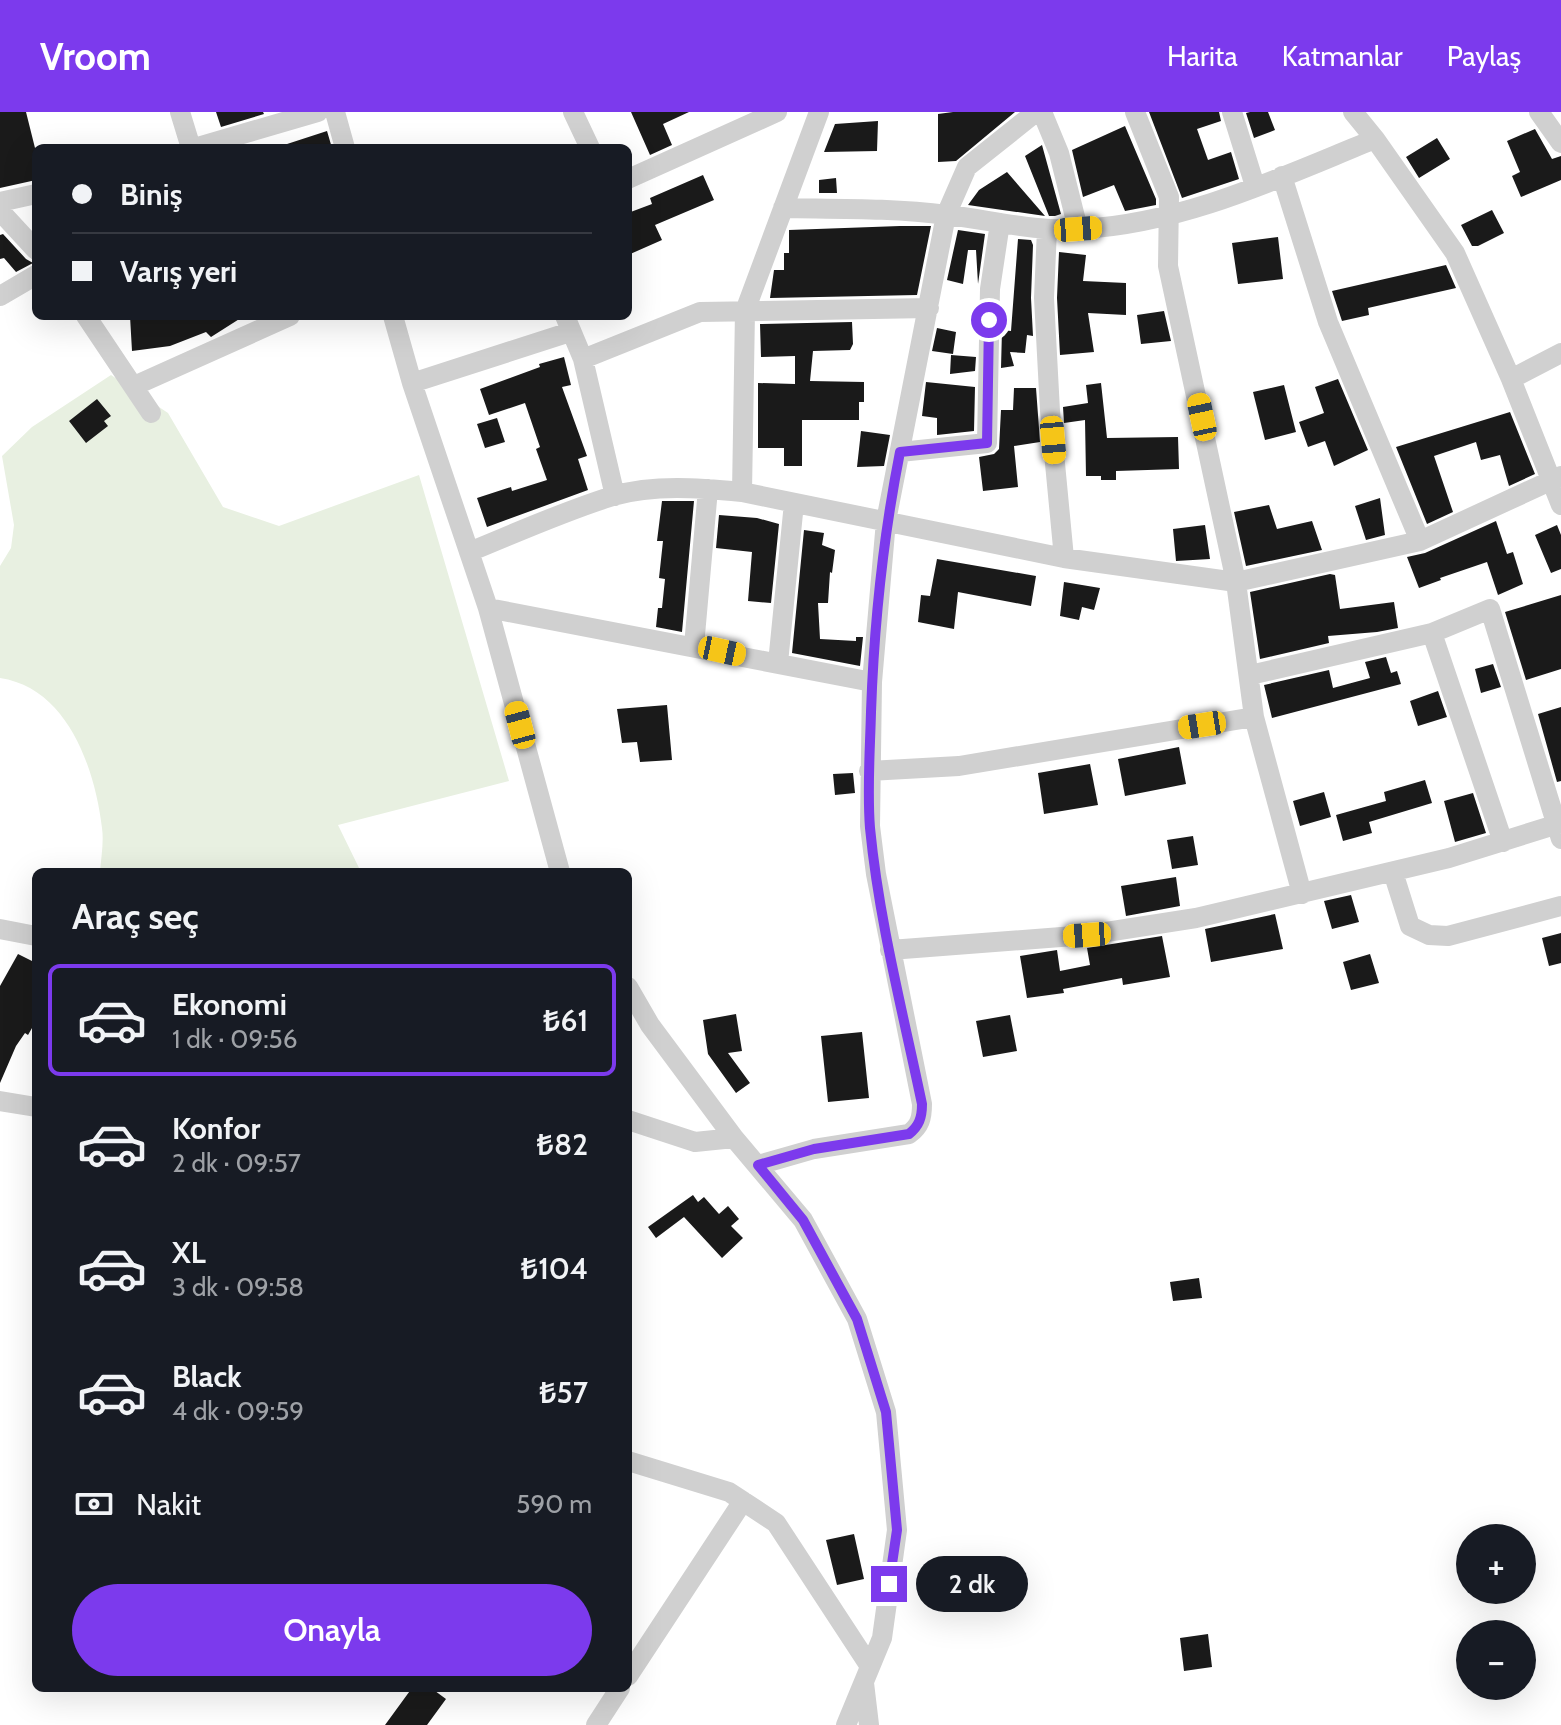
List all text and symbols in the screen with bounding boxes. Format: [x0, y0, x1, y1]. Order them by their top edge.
text: Vroom [40, 33, 151, 80]
text: Harita [1167, 39, 1238, 73]
text: Katmanlar [1282, 39, 1403, 73]
text: Paylaş [1447, 39, 1521, 73]
text: Biniş [120, 176, 182, 213]
car [1053, 215, 1103, 243]
text: Varış yeri [120, 253, 237, 290]
route start [971, 302, 1007, 338]
car [1185, 391, 1219, 443]
car [1039, 415, 1067, 465]
car [696, 634, 748, 668]
car [502, 699, 538, 751]
car [1176, 709, 1228, 741]
text: Araç seç [72, 894, 199, 938]
car [1062, 921, 1112, 949]
icon: car [76, 984, 148, 1056]
text: Ekonomi [172, 986, 287, 1023]
text: ₺61 [543, 1002, 588, 1039]
text: 1 dk · 09:56 [172, 1023, 297, 1055]
icon: car [76, 1108, 148, 1180]
text: Konfor [172, 1110, 260, 1147]
text: ₺82 [537, 1126, 588, 1163]
text: 2 dk · 09:57 [172, 1147, 301, 1179]
icon: car [76, 1232, 148, 1304]
text: XL [172, 1234, 206, 1271]
text: ₺104 [521, 1250, 588, 1287]
text: 3 dk · 09:58 [172, 1271, 304, 1303]
icon: car [76, 1356, 148, 1428]
text: Black [172, 1358, 242, 1395]
text: ₺57 [539, 1374, 588, 1411]
text: 4 dk · 09:59 [172, 1395, 304, 1427]
icon: cash [72, 1482, 116, 1526]
text: Nakit [136, 1486, 201, 1523]
text: 590 m [516, 1488, 592, 1520]
map controls [1456, 1524, 1536, 1700]
button: + [1456, 1524, 1536, 1604]
callout: 2 dk [917, 1556, 1029, 1612]
route end [871, 1566, 907, 1602]
text: 2 dk [949, 1568, 995, 1600]
button: Onayla [72, 1584, 592, 1676]
button: − [1456, 1620, 1536, 1700]

